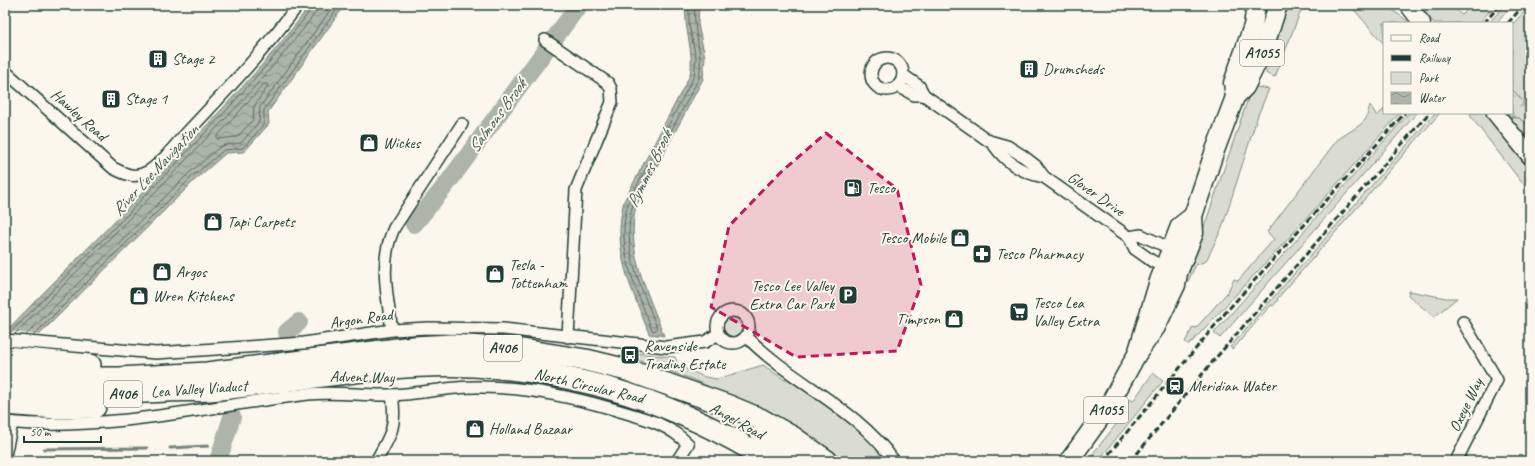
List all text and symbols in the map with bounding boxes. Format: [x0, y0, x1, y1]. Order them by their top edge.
legend [1383, 22, 1513, 114]
text: Road [1419, 30, 1441, 46]
road number: A1055 [1240, 40, 1284, 66]
building icon: Stage 2 [147, 48, 169, 70]
place label: Stage 2 [172, 49, 216, 69]
text: Railway [1419, 50, 1451, 66]
building icon: Drumsheds [1018, 58, 1040, 80]
place label: Drumsheds [1043, 59, 1105, 79]
text: Park [1419, 70, 1440, 86]
water label: Salmons Brook [463, 72, 533, 157]
street label: Hawley Road [47, 85, 113, 147]
building icon: Stage 1 [100, 88, 122, 110]
place label: Stage 1 [125, 89, 168, 109]
text: Water [1419, 90, 1447, 106]
water label: River Lee Navigation [107, 119, 204, 220]
water label: Pymmes Brook [622, 124, 678, 211]
shop icon: Wickes [358, 132, 380, 154]
place label: Wickes [383, 133, 422, 153]
street label: Glover Drive [1064, 167, 1130, 222]
fuel station icon: Tesco [842, 177, 864, 199]
place label: Tesco [867, 178, 897, 198]
shop icon: Tapi Carpets [202, 211, 224, 233]
place label: Tapi Carpets [227, 212, 296, 232]
shop icon: Tesco Mobile [949, 227, 971, 249]
place label: Tesco Mobile [879, 228, 948, 248]
pharmacy icon: Tesco Pharmacy [971, 243, 993, 265]
place label: Tesco Pharmacy [996, 244, 1085, 264]
place label: Tesla - Tottenham [509, 255, 569, 293]
shop icon: Argos [151, 261, 173, 283]
place label: Argos [176, 262, 208, 282]
shop icon: Tesla - Tottenham [484, 263, 506, 285]
place label: Tesco Lee Valley Extra Car Park [749, 276, 836, 314]
parking icon: Tesco Lee Valley Extra Car Park [837, 284, 859, 306]
shop icon: Wren Kitchens [128, 285, 150, 307]
place label: Wren Kitchens [153, 286, 235, 306]
place label: Tesco Lea Valley Extra [1033, 293, 1100, 331]
supermarket icon: Tesco Lea Valley Extra [1008, 301, 1030, 323]
street label: Argon Road [328, 304, 396, 333]
shop icon: Timpson [943, 308, 965, 330]
place label: Timpson [896, 309, 941, 329]
road number: A406 [484, 335, 522, 361]
place label: Ravenside Trading Estate [644, 336, 727, 374]
bus stop icon: Ravenside Trading Estate [619, 344, 641, 366]
street label: North Circular Road [532, 364, 648, 409]
street label: Advent Way [330, 366, 396, 388]
street label: Oxeye Way [1444, 374, 1488, 435]
street label: Lea Valley Viaduct [150, 375, 250, 402]
station icon: Meridian Water [1164, 375, 1186, 397]
place label: Meridian Water [1189, 376, 1277, 396]
road number: A406 [104, 381, 142, 407]
road number: A1055 [1084, 397, 1128, 423]
street label: Angel Road [706, 398, 770, 445]
scale bar [24, 418, 101, 444]
shop icon: Holland Bazaar [464, 418, 486, 440]
place label: Holland Bazaar [489, 419, 573, 439]
text: 50 m [30, 424, 52, 440]

